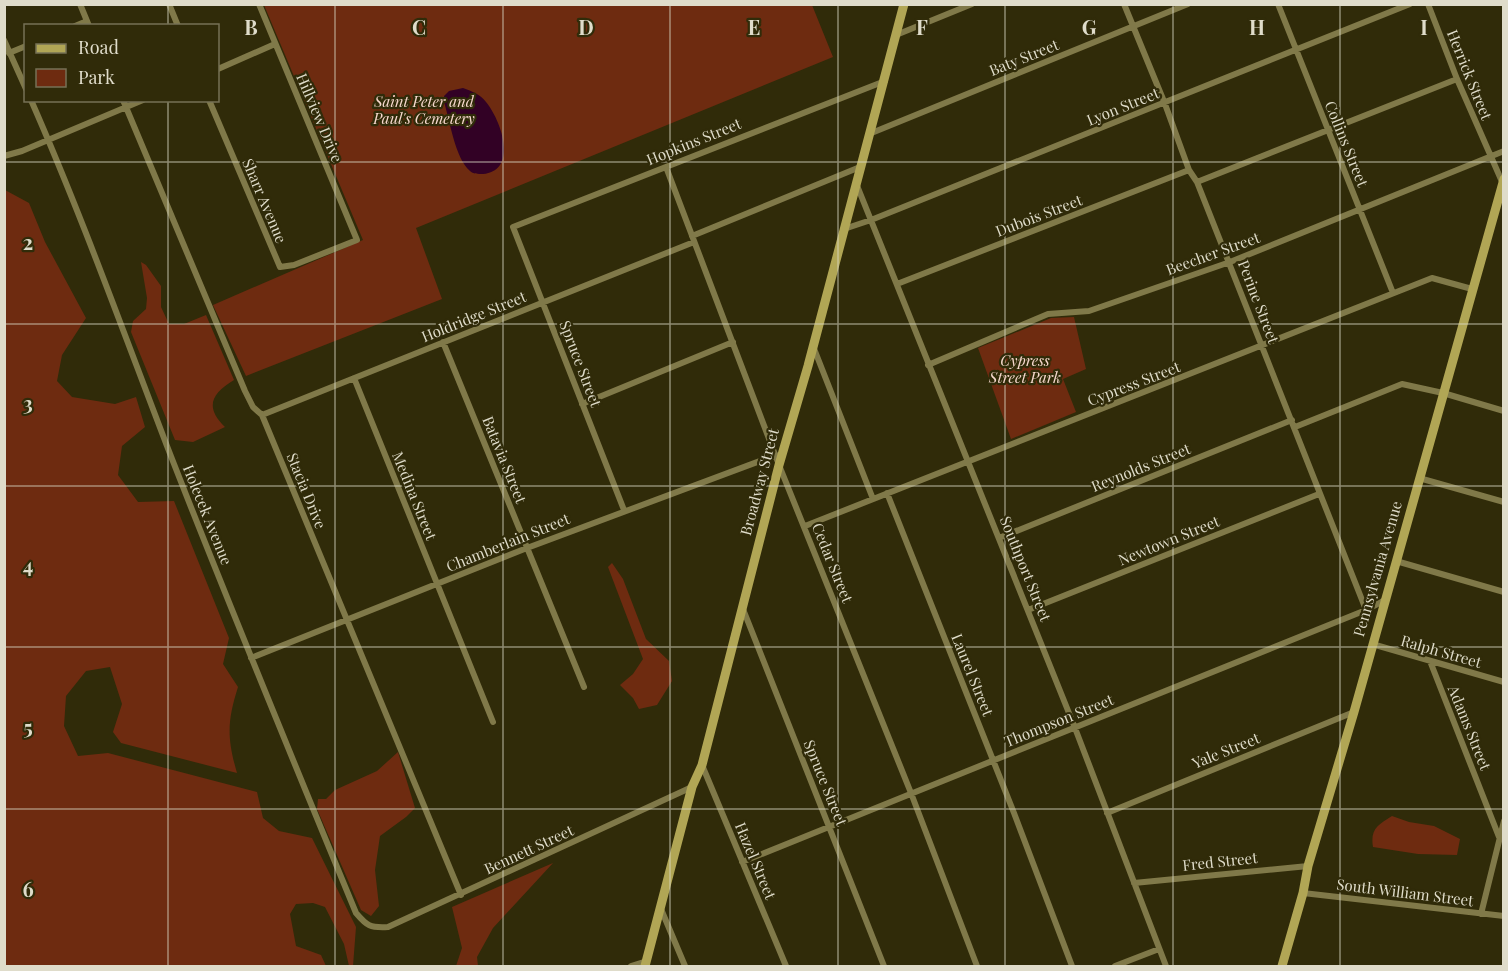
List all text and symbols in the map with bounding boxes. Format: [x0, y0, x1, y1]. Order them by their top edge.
text: B [244, 13, 258, 40]
text: C [412, 13, 426, 40]
text: D [578, 13, 594, 40]
text: E [748, 13, 760, 40]
text: F [916, 13, 928, 40]
text: G [1082, 13, 1097, 40]
text: H [1249, 13, 1265, 40]
text: I [1420, 13, 1428, 40]
legend [24, 24, 219, 102]
street label: Herrick Street [1443, 26, 1497, 123]
street label: Baty Street [986, 34, 1062, 80]
text: Road [78, 35, 119, 59]
text: Park [78, 65, 115, 89]
street label: Hillview Drive [292, 70, 348, 165]
street label: Lyon Street [1083, 82, 1162, 130]
park label: Saint Peter and Paul's Cemetery [372, 91, 475, 128]
street label: Collins Street [1321, 98, 1374, 190]
street label: Hopkins Street [643, 113, 745, 169]
street label: Sharr Avenue [238, 155, 292, 246]
street label: Dubois Street [992, 189, 1086, 241]
street label: Beecher Street [1163, 227, 1263, 279]
text: 2 [23, 228, 33, 255]
street label: Perine Street [1234, 257, 1284, 347]
street label: Holdridge Street [418, 286, 530, 346]
street label: Spruce Street [555, 318, 607, 410]
park label: Cypress Street Park [988, 350, 1061, 387]
street label: Cypress Street [1084, 356, 1184, 410]
text: 3 [23, 389, 33, 416]
street label: Batavia Street [478, 413, 532, 507]
street label: Broadway Street [735, 425, 783, 537]
street label: Reynolds Street [1088, 438, 1194, 496]
street label: Medina Street [388, 448, 442, 543]
street label: Stacia Drive [283, 450, 331, 532]
street label: Holecek Avenue [179, 461, 237, 568]
street label: Pennsylvania Avenue [1348, 498, 1406, 639]
street label: Chamberlain Street [443, 508, 573, 576]
street label: Newtown Street [1115, 510, 1223, 569]
street label: Southport Street [996, 513, 1056, 625]
street label: Cedar Street [808, 520, 858, 606]
text: 4 [23, 551, 33, 578]
street label: Laurel Street [947, 630, 999, 719]
street label: Ralph Street [1399, 630, 1485, 672]
street label: Adams Street [1443, 681, 1496, 774]
street label: Thompson Street [1001, 689, 1117, 751]
text: 5 [23, 713, 33, 740]
street label: Yale Street [1188, 727, 1263, 773]
street label: Spruce Street [800, 737, 853, 829]
street label: Bennett Street [481, 819, 577, 878]
street label: Hazel Street [731, 819, 781, 903]
street label: Fred Street [1181, 847, 1259, 875]
street label: South William Street [1336, 874, 1475, 910]
text: 6 [22, 875, 34, 902]

